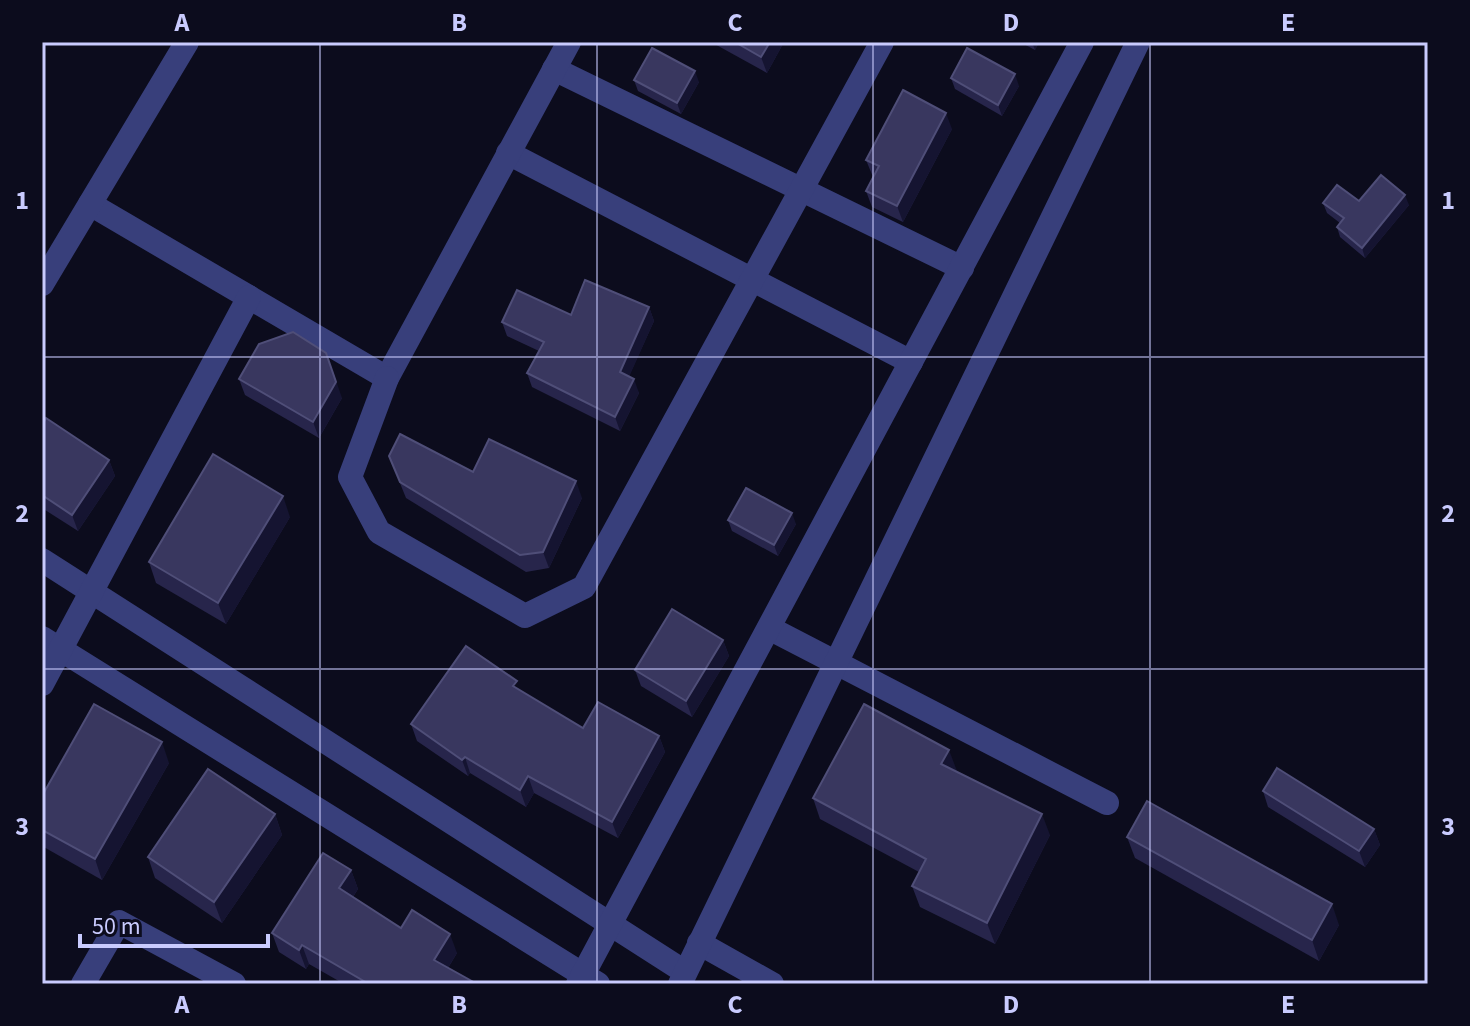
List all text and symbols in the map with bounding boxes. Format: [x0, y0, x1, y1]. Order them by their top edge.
text: A [174, 4, 191, 41]
text: B [451, 4, 467, 41]
text: C [727, 4, 743, 41]
text: D [1003, 4, 1019, 41]
text: E [1281, 4, 1295, 41]
text: 1 [15, 182, 29, 219]
text: 1 [1441, 182, 1455, 219]
text: 2 [15, 495, 29, 532]
text: 2 [1441, 495, 1455, 532]
text: 3 [15, 808, 29, 845]
text: 3 [1441, 808, 1455, 845]
scale bar [80, 898, 268, 948]
text: 50 m [92, 909, 141, 944]
text: A [174, 986, 191, 1023]
text: B [451, 986, 467, 1023]
text: C [727, 986, 743, 1023]
text: D [1003, 986, 1019, 1023]
text: E [1281, 986, 1295, 1023]

